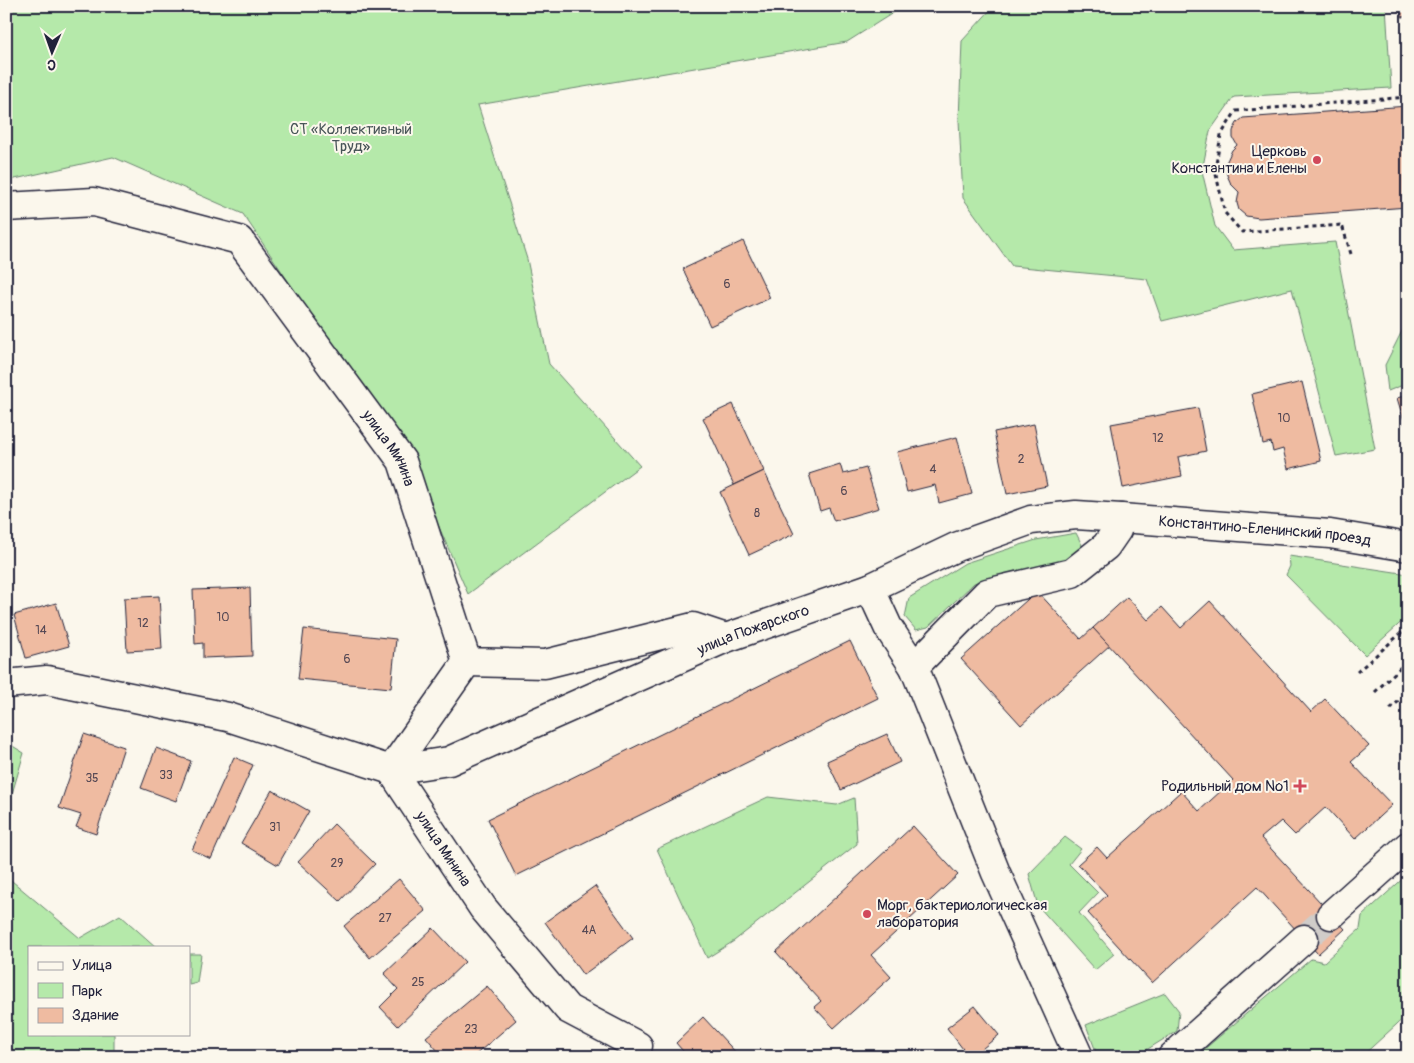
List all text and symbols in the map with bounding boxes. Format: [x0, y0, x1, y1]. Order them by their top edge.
north arrow [28, 28, 78, 78]
text: С [47, 56, 56, 73]
park label: СТ «Коллективный Труд» [290, 120, 412, 156]
place label: Церковь Константина и Елены [1171, 142, 1307, 178]
marker: Церковь Константина и Елены [1311, 154, 1323, 166]
house number: 6 [724, 277, 731, 292]
street label: улица Минина [358, 405, 419, 488]
house number: 10 [1278, 411, 1290, 426]
house number: 12 [1152, 431, 1164, 446]
house number: 2 [1018, 452, 1025, 467]
house number: 4 [930, 462, 937, 477]
house number: 6 [841, 484, 848, 499]
house number: 8 [754, 506, 760, 521]
street label: Константино-Еленинский проезд [1158, 511, 1373, 550]
street label: улица Пожарского [693, 600, 812, 660]
house number: 10 [217, 610, 229, 625]
house number: 12 [137, 616, 149, 631]
house number: 14 [35, 623, 47, 638]
house number: 6 [344, 652, 351, 667]
house number: 33 [159, 768, 173, 783]
house number: 35 [85, 771, 99, 786]
place label: Родильный дом №1 [1161, 777, 1289, 796]
marker: Родильный дом №1 [1293, 779, 1307, 793]
street label: улица Минина [411, 807, 475, 890]
house number: 31 [269, 820, 281, 835]
house number: 29 [331, 856, 343, 871]
place label: Морг, бактериологическая лаборатория [877, 896, 1047, 932]
marker: Морг, бактериологическая лаборатория [861, 908, 873, 920]
house number: 27 [378, 911, 392, 926]
house number: 4А [582, 923, 597, 938]
legend [28, 946, 190, 1036]
text: Улица [72, 956, 112, 975]
house number: 25 [411, 975, 425, 990]
text: Парк [72, 982, 103, 1001]
text: Здание [72, 1006, 119, 1025]
house number: 23 [464, 1022, 478, 1037]

